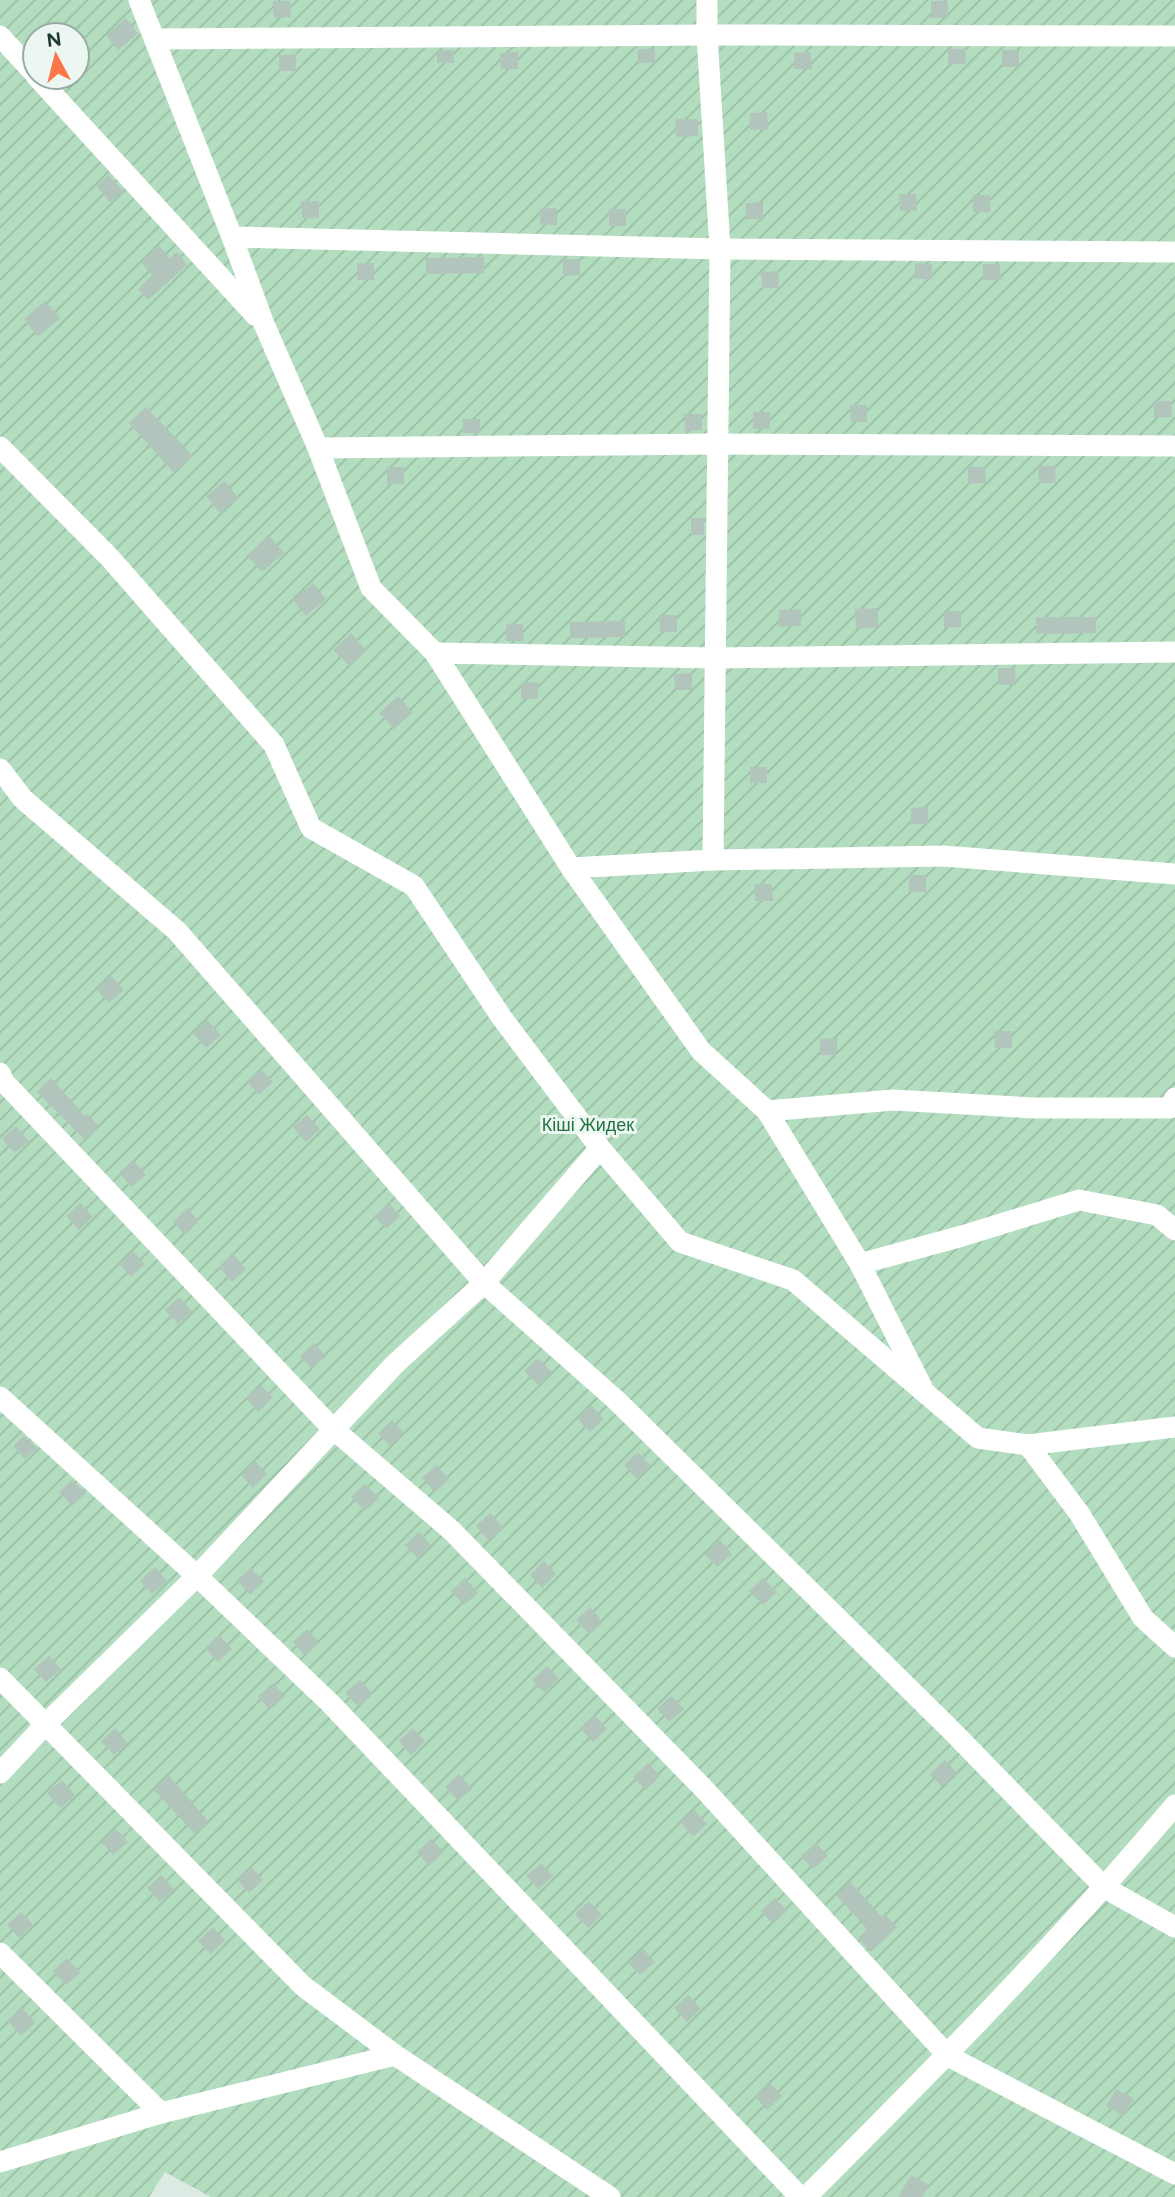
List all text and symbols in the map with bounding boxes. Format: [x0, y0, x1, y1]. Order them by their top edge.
north arrow [21, 21, 91, 91]
text: N [45, 27, 63, 52]
park label: Кіші Жидек [542, 1114, 634, 1136]

